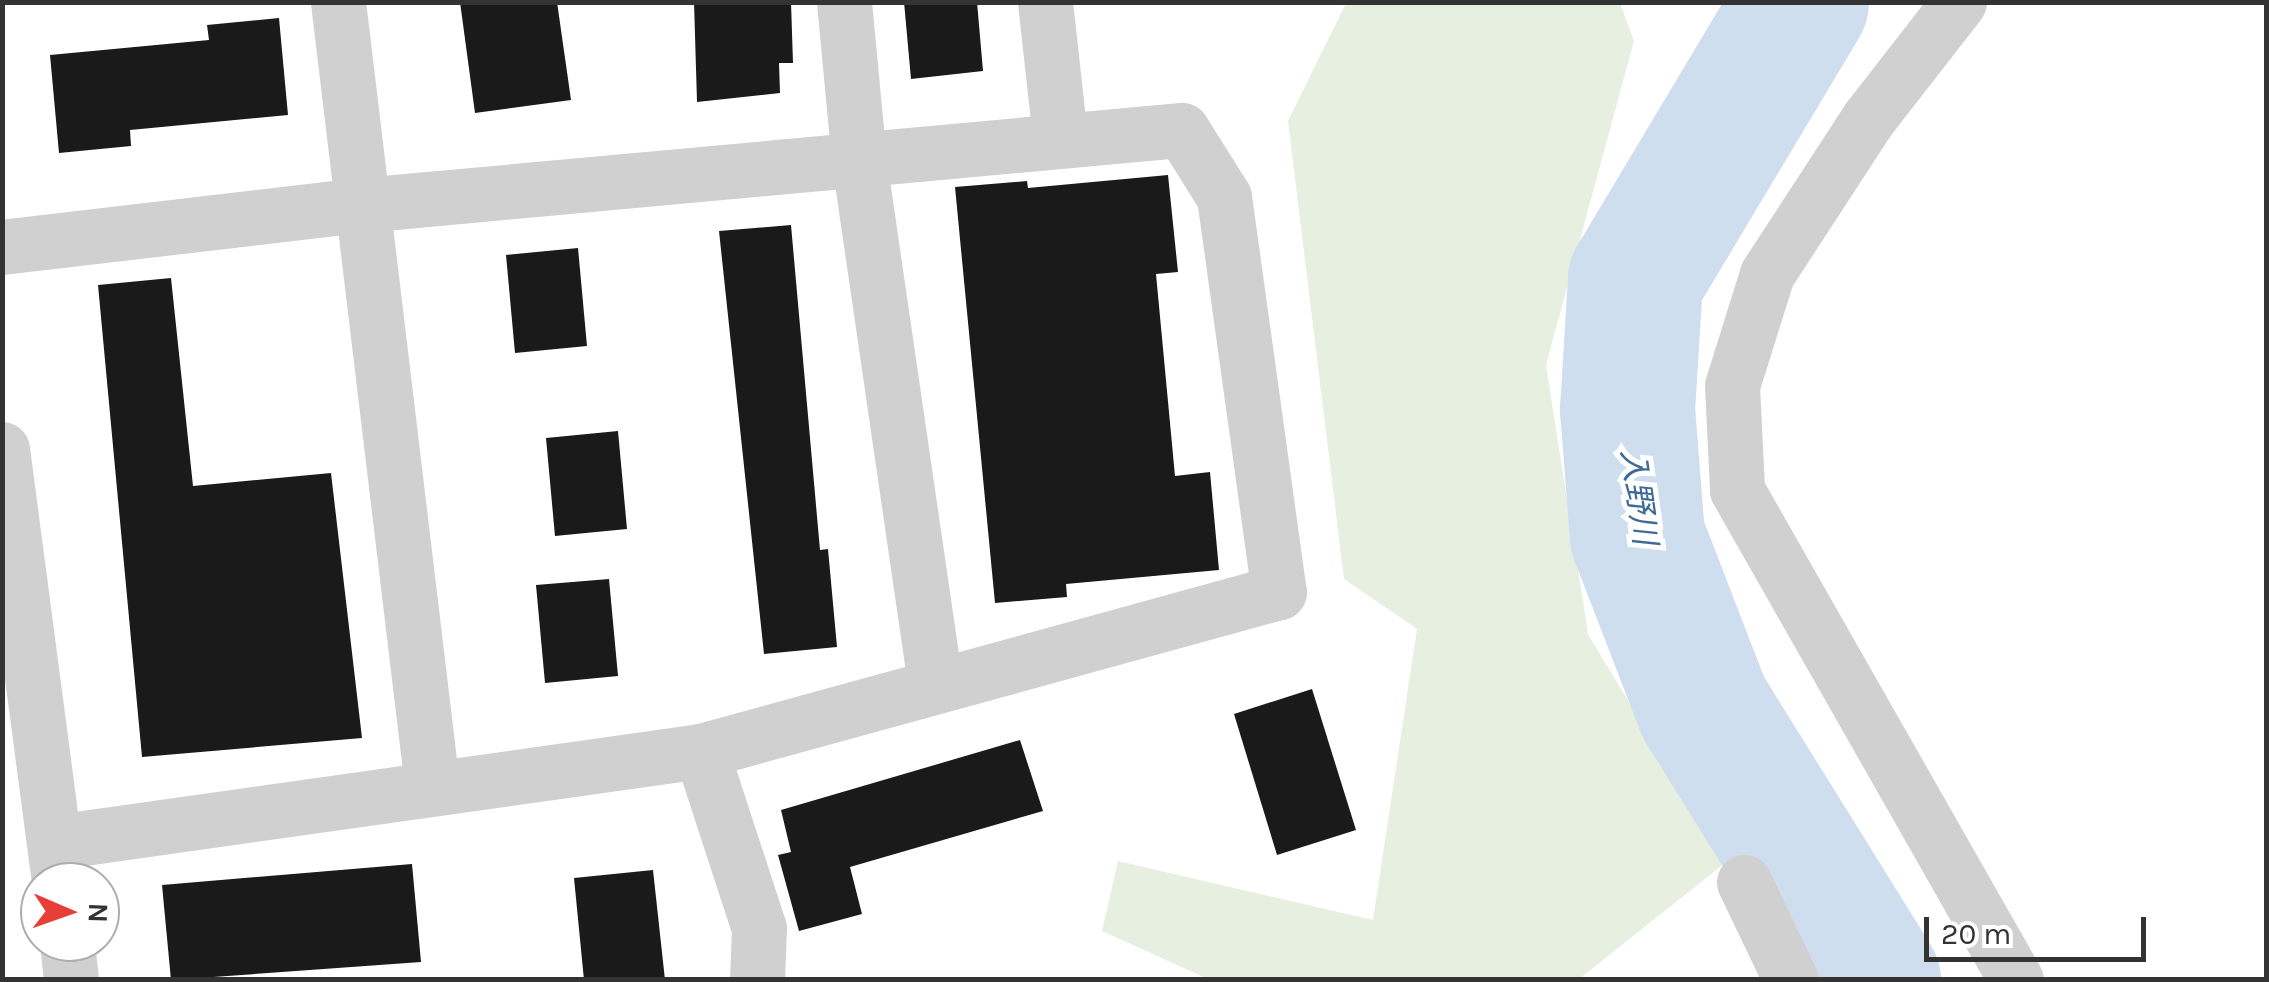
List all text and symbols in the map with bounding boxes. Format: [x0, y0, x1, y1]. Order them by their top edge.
water label: 入野川 [1612, 447, 1664, 547]
north arrow [20, 862, 120, 962]
scale bar [1929, 897, 2152, 959]
text: N [82, 902, 115, 924]
text: 20 m [1941, 916, 2011, 952]

